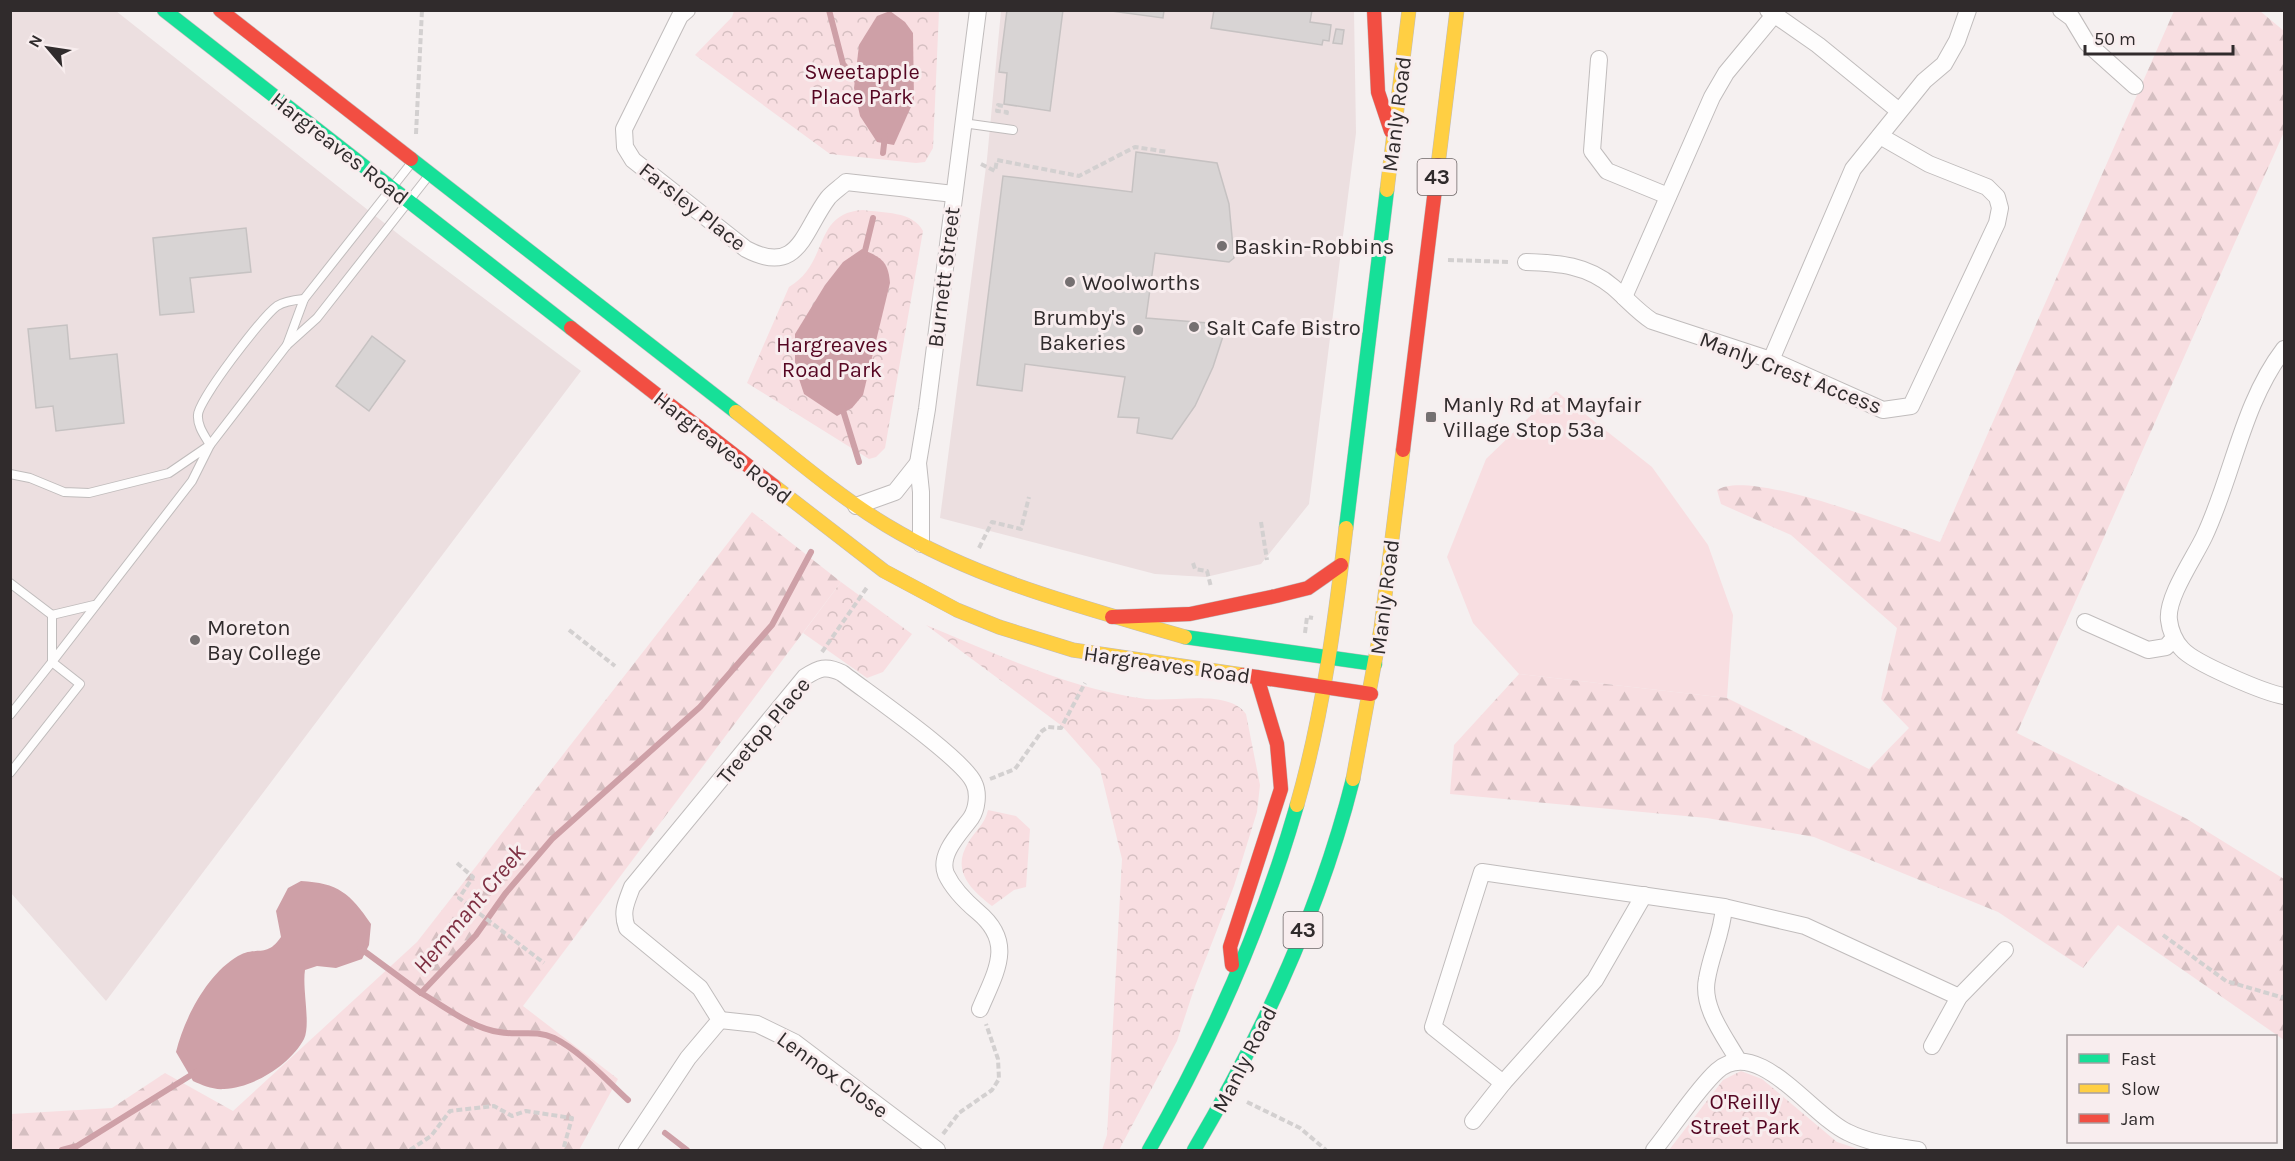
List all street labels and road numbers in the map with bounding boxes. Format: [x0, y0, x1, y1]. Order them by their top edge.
street label: Manly Road [1377, 55, 1417, 173]
street label: Hargreaves Road [265, 87, 414, 211]
street label: Farsley Place [634, 157, 751, 257]
road number: 43 [1418, 159, 1456, 195]
street label: Burnett Street [922, 205, 966, 349]
street label: Manly Crest Access [1696, 326, 1885, 420]
street label: Hargreaves Road [648, 386, 797, 510]
street label: Manly Road [1365, 538, 1405, 656]
street label: Hargreaves Road [1082, 640, 1252, 690]
street label: Treetop Place [712, 672, 816, 789]
road number: 43 [1284, 912, 1322, 948]
street label: Manly Road [1207, 1002, 1283, 1117]
street label: Lennox Close [772, 1026, 893, 1124]

